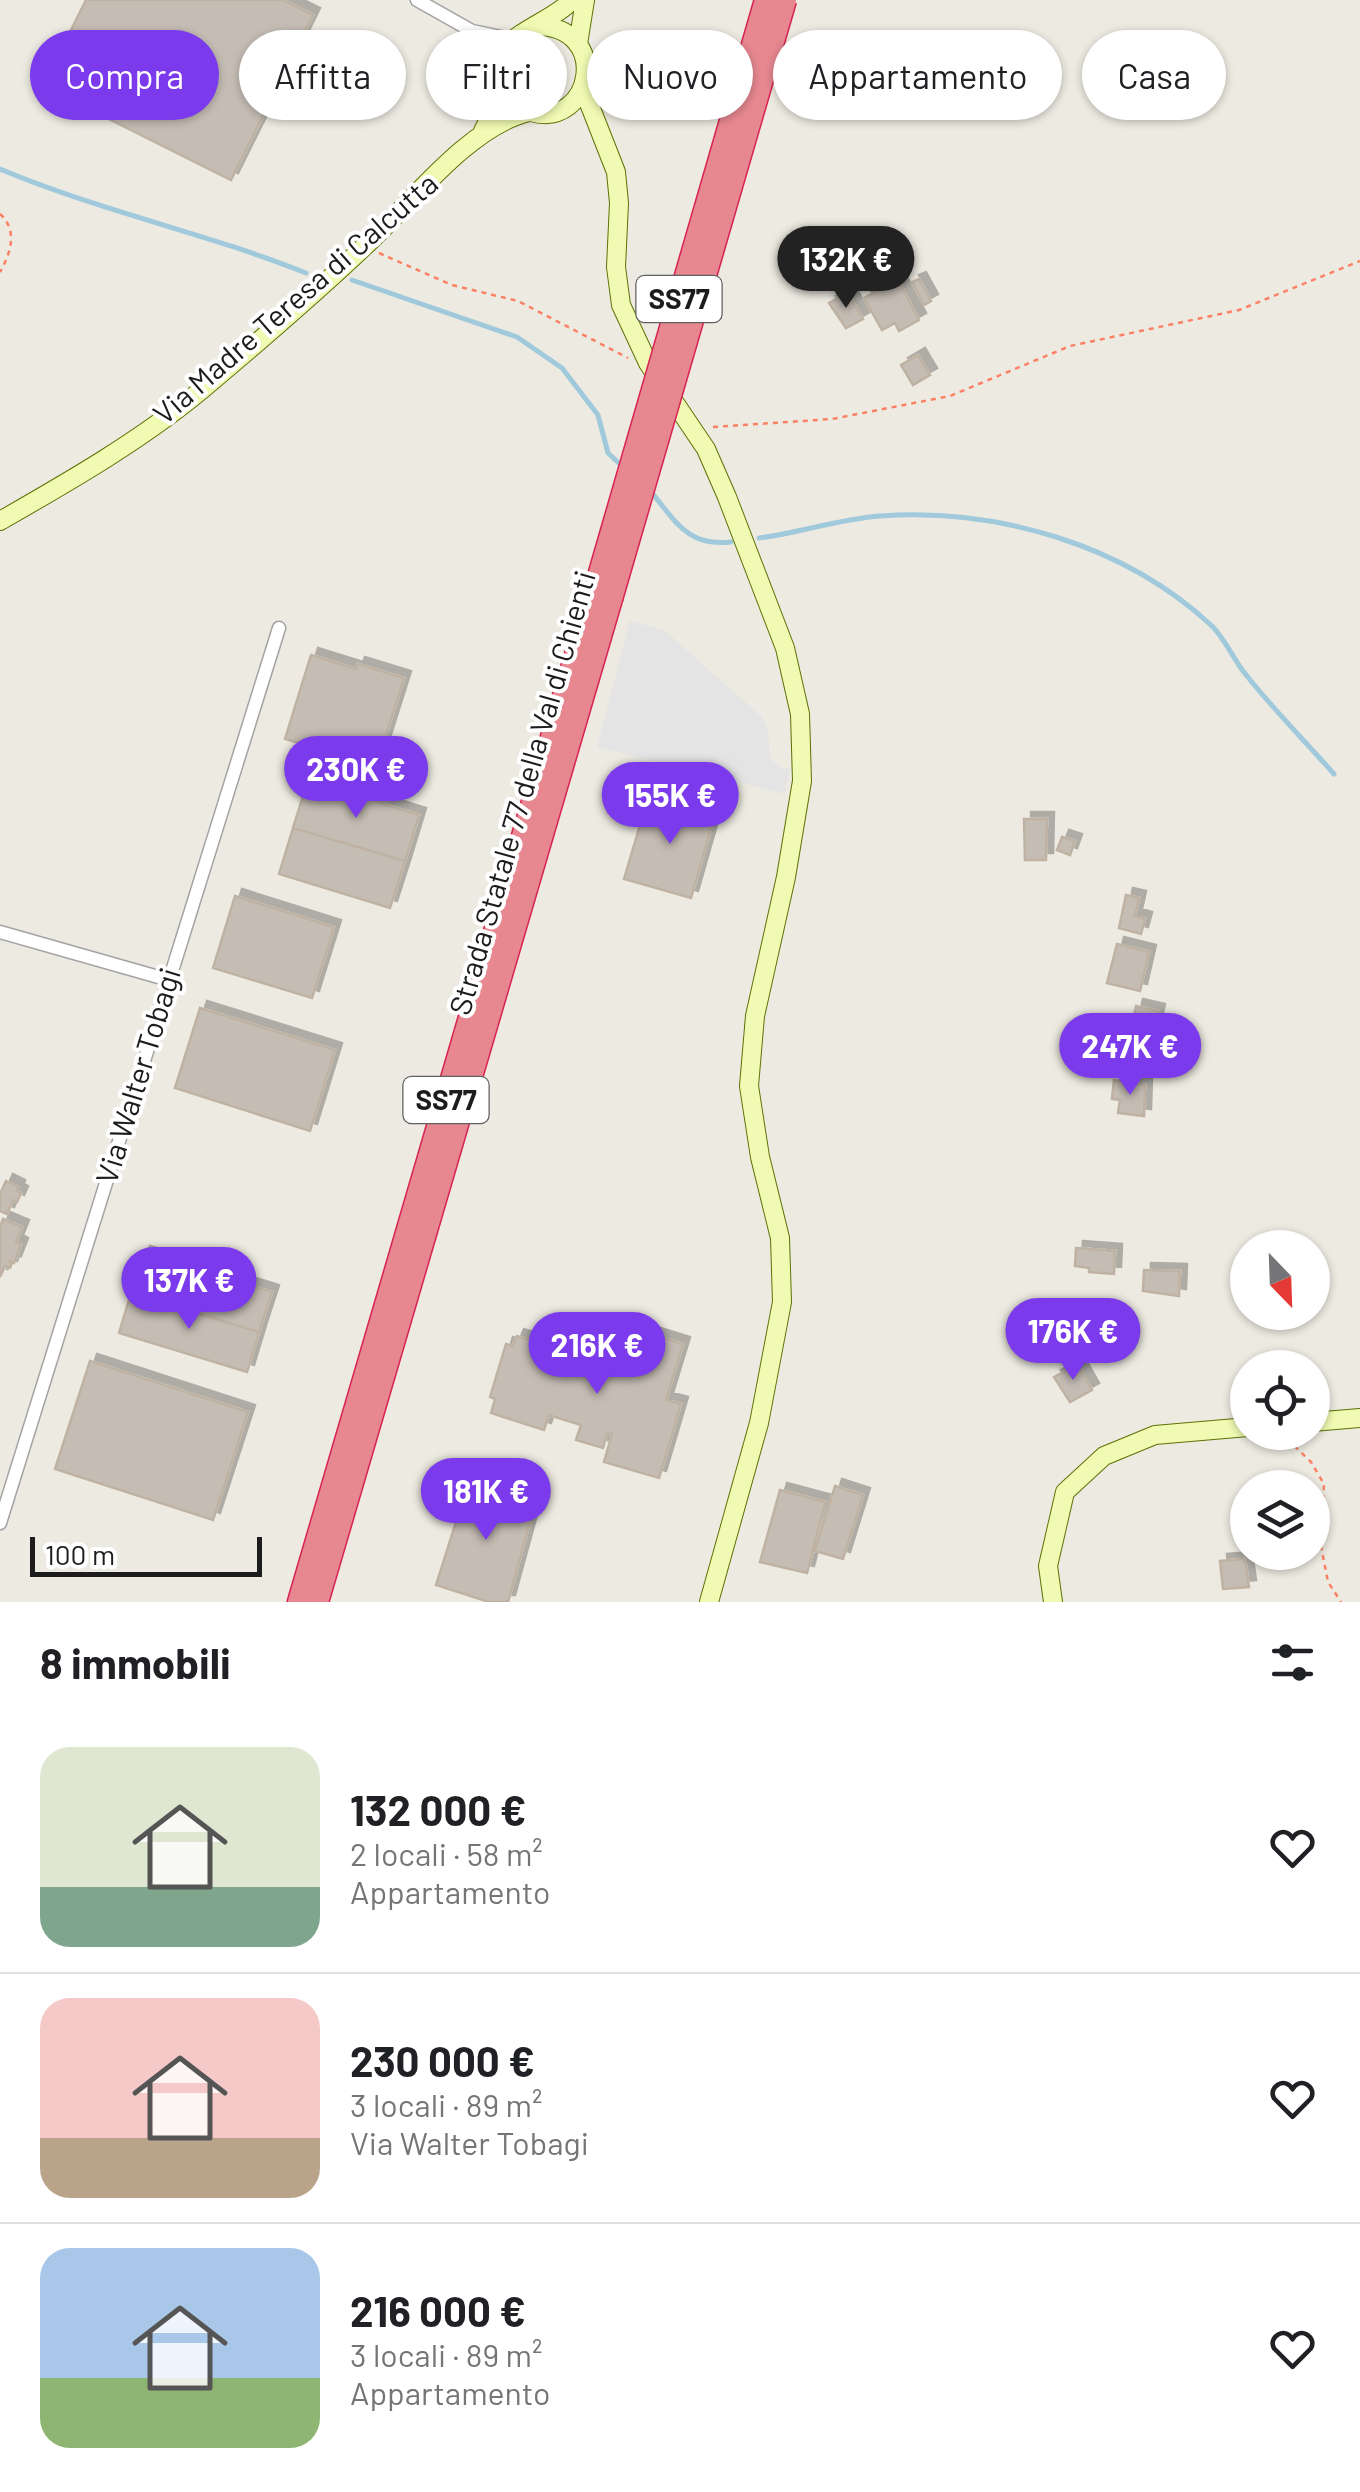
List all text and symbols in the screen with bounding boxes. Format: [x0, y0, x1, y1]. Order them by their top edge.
chip: Compra [30, 30, 219, 120]
chip: Affitta [239, 30, 406, 120]
chip: Filtri [426, 30, 567, 120]
chip: Nuovo [587, 30, 753, 120]
chip: Appartamento [773, 30, 1062, 120]
chip: Casa [1082, 30, 1226, 120]
street label: Via Madre Teresa di Calcutta [145, 164, 444, 431]
pin: 132K € [765, 226, 927, 311]
text: 132K € [799, 239, 893, 277]
road number: SS77 [636, 276, 722, 322]
street label: Strada Statale 77 della Val di Chienti [440, 566, 602, 1019]
pin: 230K € [275, 736, 437, 821]
text: 230K € [306, 749, 406, 787]
pin: 155K € [589, 762, 751, 847]
text: 155K € [624, 775, 716, 813]
street label: Via Walter Tobagi [87, 963, 187, 1188]
pin: 247K € [1049, 1013, 1211, 1098]
text: 247K € [1081, 1026, 1179, 1064]
road number: SS77 [404, 1077, 488, 1123]
north arrow [1230, 1230, 1330, 1330]
map controls [1230, 1230, 1330, 1570]
pin: 137K € [108, 1247, 270, 1332]
text: 137K € [143, 1260, 235, 1298]
pin: 176K € [992, 1298, 1154, 1383]
text: 176K € [1027, 1311, 1119, 1349]
pin: 216K € [516, 1312, 678, 1397]
text: 216K € [551, 1325, 643, 1363]
button: locate [1230, 1350, 1330, 1450]
pin: 181K € [405, 1458, 567, 1543]
button: layers [1230, 1470, 1330, 1570]
text: 181K € [443, 1471, 529, 1509]
scale bar [30, 1532, 262, 1576]
text: 100 m [45, 1537, 115, 1571]
icon: filters [1265, 1635, 1320, 1690]
text: 8 immobili [40, 1637, 231, 1687]
text: 132 000 € [350, 1784, 526, 1834]
icon: home [120, 1787, 240, 1907]
icon: heart [1265, 1820, 1320, 1875]
text: 2 locali · 58 m² [350, 1834, 543, 1872]
text: Appartamento [350, 1872, 550, 1910]
text: 230 000 € [350, 2035, 535, 2085]
icon: home [120, 2038, 240, 2158]
icon: heart [1265, 2071, 1320, 2126]
text: 3 locali · 89 m² [350, 2085, 542, 2123]
text: Via Walter Tobagi [350, 2123, 589, 2161]
text: 216 000 € [350, 2285, 526, 2335]
icon: home [120, 2288, 240, 2408]
icon: heart [1265, 2321, 1320, 2376]
text: 3 locali · 89 m² [350, 2335, 542, 2373]
text: Appartamento [350, 2373, 550, 2411]

